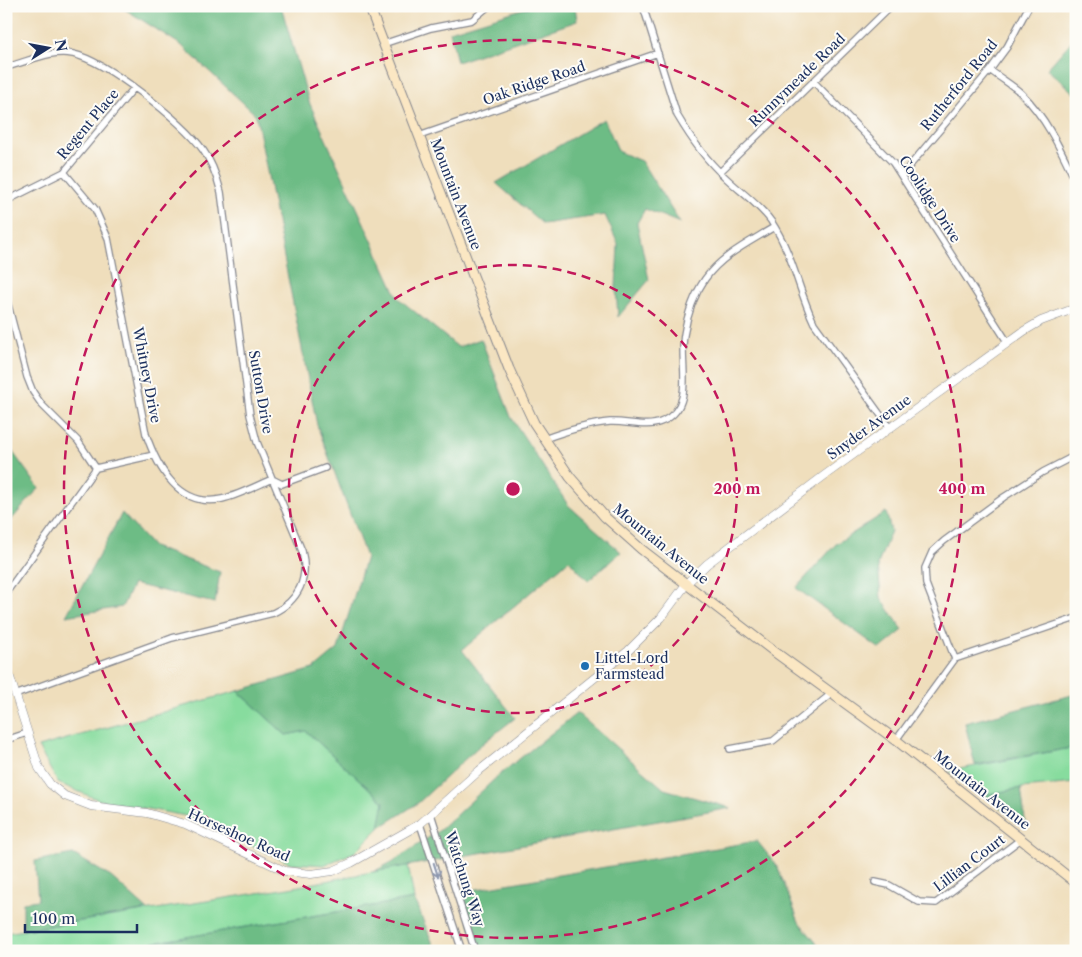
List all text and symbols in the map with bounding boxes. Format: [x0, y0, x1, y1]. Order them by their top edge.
north arrow [22, 22, 72, 72]
street label: Runnymeade Road [745, 29, 849, 131]
street label: Rutherford Road [917, 35, 1002, 134]
text: N [51, 38, 71, 53]
street label: Oak Ridge Road [480, 57, 588, 109]
street label: Regent Place [53, 85, 123, 163]
street label: Mountain Avenue [426, 136, 486, 252]
street label: Coolidge Drive [895, 152, 965, 246]
street label: Whitney Drive [129, 324, 165, 425]
street label: Sutton Drive [245, 349, 277, 435]
street label: Snyder Avenue [824, 390, 915, 463]
text: 200 m [714, 479, 760, 498]
text: 400 m [939, 479, 985, 498]
centre of rings [504, 480, 522, 498]
street label: Mountain Avenue [609, 500, 713, 588]
place label: Littel-Lord Farmstead [595, 649, 669, 683]
marker: Littel-Lord Farmstead [579, 660, 591, 672]
street label: Mountain Avenue [930, 747, 1034, 834]
street label: Horseshoe Road [185, 804, 293, 866]
street label: Watchung Way [441, 828, 489, 929]
street label: Lillian Court [930, 830, 1008, 896]
one-way arrow [431, 862, 441, 878]
scale bar [25, 902, 138, 934]
text: 100 m [32, 909, 75, 928]

